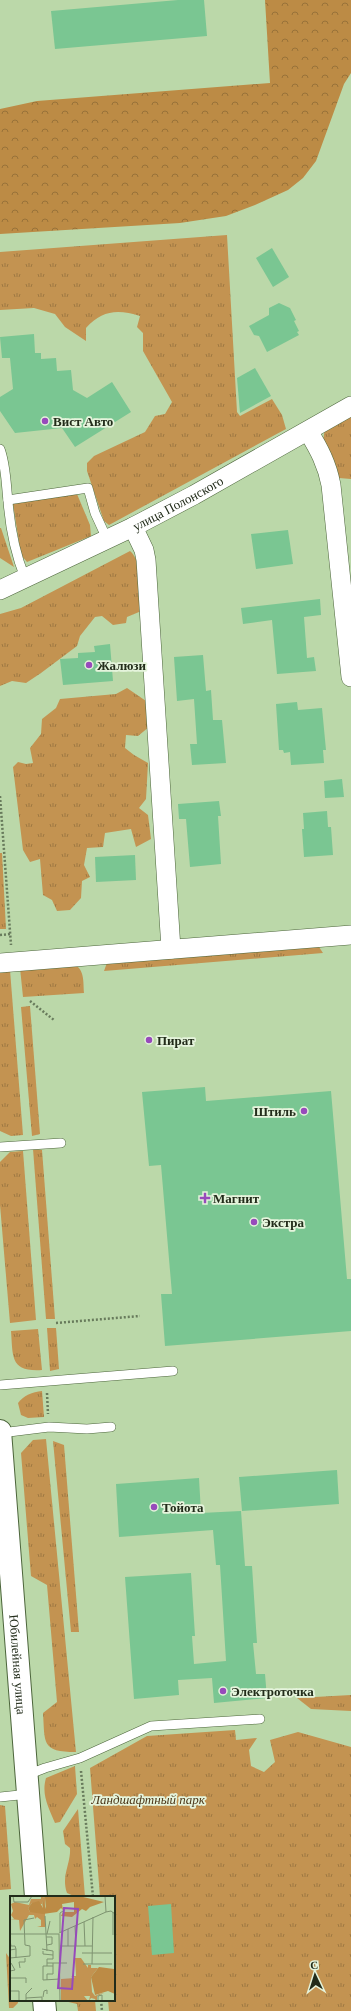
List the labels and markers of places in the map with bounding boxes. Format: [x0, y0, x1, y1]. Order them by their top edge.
place label: Вист Авто [53, 414, 113, 429]
marker: Вист Авто [40, 416, 50, 426]
place label: Жалюзи [97, 658, 147, 673]
marker: Жалюзи [84, 660, 94, 670]
place label: Пират [157, 1033, 195, 1048]
marker: Пират [144, 1035, 154, 1045]
place label: Штиль [254, 1104, 296, 1119]
marker: Штиль [299, 1106, 309, 1116]
place label: Магнит [213, 1191, 260, 1206]
marker: Магнит [200, 1193, 210, 1203]
place label: Экстра [262, 1215, 305, 1230]
marker: Экстра [249, 1217, 259, 1227]
place label: Тойота [162, 1500, 204, 1515]
marker: Тойота [149, 1502, 159, 1512]
place label: Электроточка [231, 1684, 314, 1699]
marker: Электроточка [218, 1686, 228, 1696]

